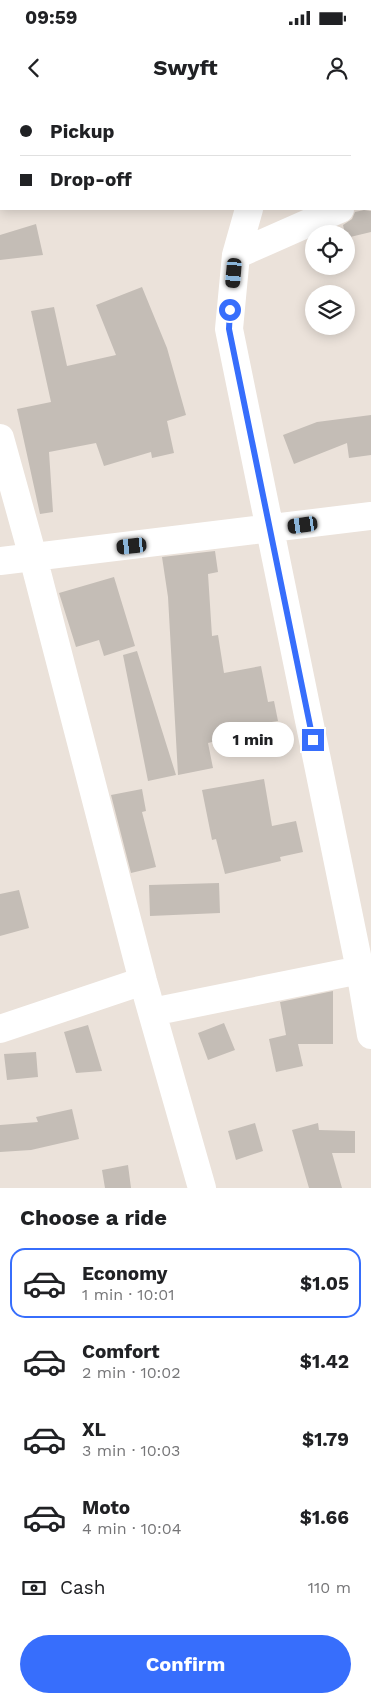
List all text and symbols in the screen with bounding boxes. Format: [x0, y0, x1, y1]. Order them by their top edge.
text: 09:59 [25, 6, 77, 29]
icon: back [20, 54, 48, 82]
icon: person [323, 54, 351, 82]
text: Swyft [153, 55, 218, 80]
text: Pickup [50, 120, 114, 143]
text: Drop-off [50, 168, 132, 191]
map controls [305, 225, 355, 335]
button: locate [305, 225, 355, 275]
car [225, 257, 242, 289]
button: layers [305, 285, 355, 335]
route start [219, 299, 241, 321]
car [287, 515, 318, 535]
car [116, 537, 147, 555]
callout: 1 min [213, 722, 296, 758]
route end [302, 729, 324, 751]
text: 1 min [232, 730, 274, 749]
text: Choose a ride [20, 1205, 167, 1230]
icon: car [22, 1261, 67, 1306]
text: Economy [82, 1262, 167, 1285]
text: $1.05 [300, 1272, 349, 1295]
text: 1 min · 10:01 [82, 1285, 174, 1304]
icon: car [22, 1339, 67, 1384]
text: Comfort [82, 1340, 160, 1363]
text: $1.42 [300, 1350, 349, 1373]
text: 2 min · 10:02 [82, 1363, 181, 1382]
icon: car [22, 1417, 67, 1462]
text: XL [82, 1418, 106, 1441]
text: $1.79 [302, 1428, 349, 1451]
text: 3 min · 10:03 [82, 1441, 180, 1460]
icon: car [22, 1495, 67, 1540]
text: Moto [82, 1496, 130, 1519]
text: $1.66 [300, 1506, 349, 1529]
text: 4 min · 10:04 [82, 1519, 182, 1538]
icon: cash [20, 1574, 48, 1602]
text: Cash [60, 1576, 106, 1599]
text: 110 m [308, 1578, 351, 1597]
button: Confirm [20, 1635, 351, 1693]

